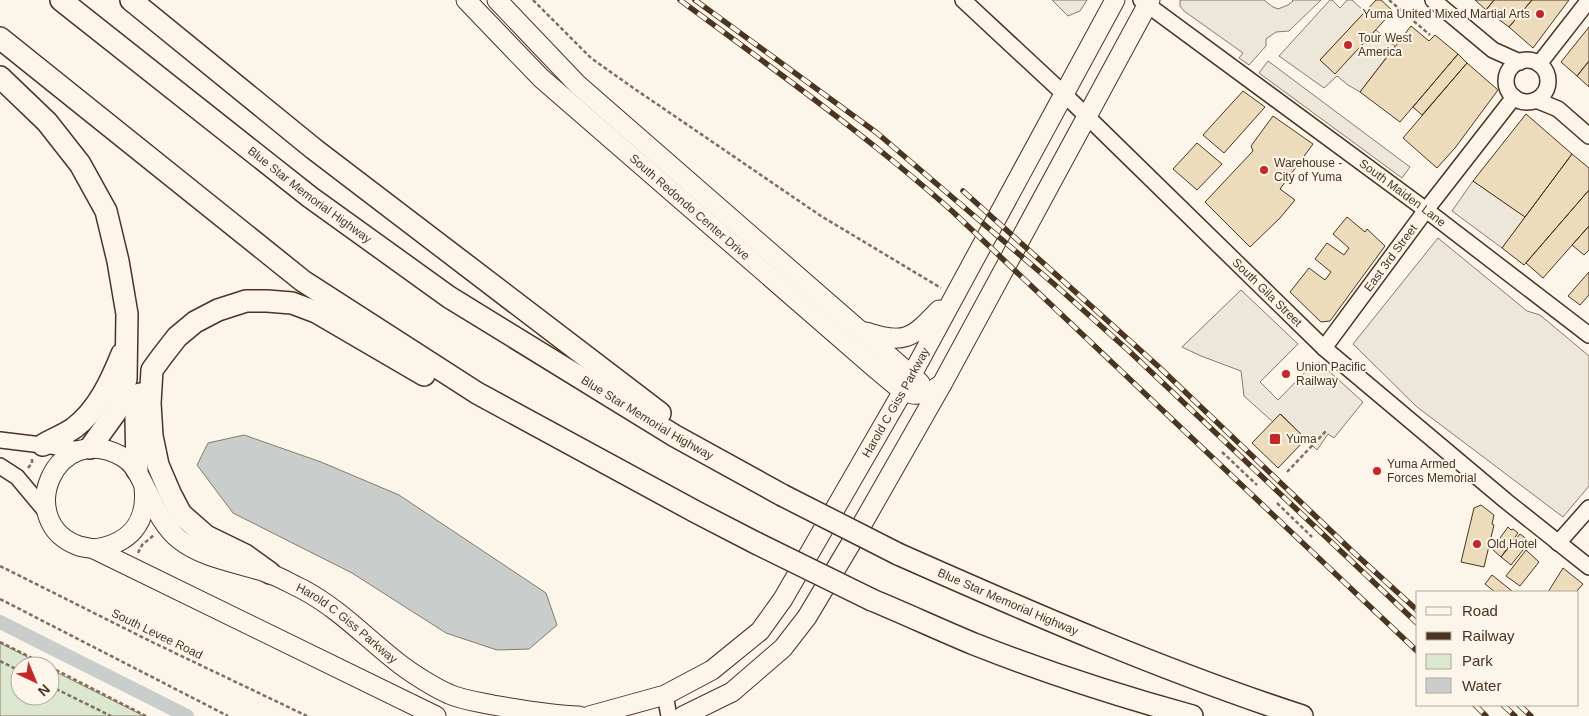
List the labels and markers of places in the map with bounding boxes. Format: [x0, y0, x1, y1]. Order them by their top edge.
place label: Yuma United Mixed Martial Arts [1363, 7, 1530, 21]
marker: Yuma United Mixed Martial Arts [1534, 8, 1546, 20]
place label: Tour West America [1358, 31, 1412, 59]
marker: Tour West America [1342, 39, 1354, 51]
place label: Warehouse - City of Yuma [1274, 156, 1342, 184]
marker: Warehouse - City of Yuma [1258, 164, 1270, 176]
place label: Union Pacific Railway [1296, 360, 1366, 388]
marker: Union Pacific Railway [1280, 368, 1292, 380]
marker: Yuma [1268, 432, 1282, 446]
place label: Yuma [1286, 432, 1317, 446]
place label: Yuma Armed Forces Memorial [1387, 457, 1476, 485]
marker: Yuma Armed Forces Memorial [1371, 465, 1383, 477]
place label: Old Hotel [1487, 537, 1537, 551]
marker: Old Hotel [1471, 538, 1483, 550]

